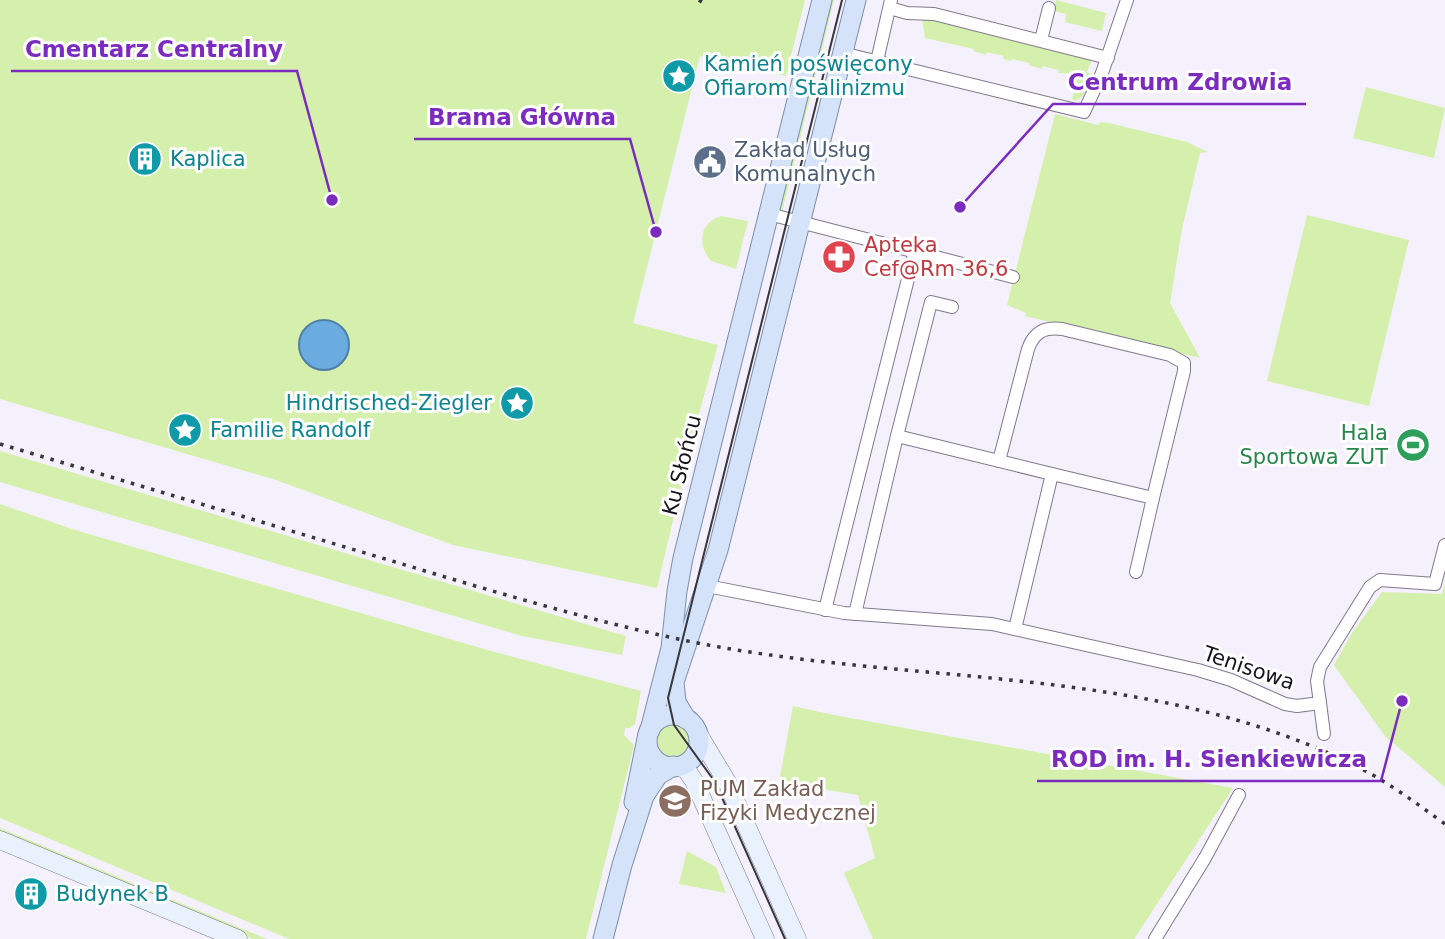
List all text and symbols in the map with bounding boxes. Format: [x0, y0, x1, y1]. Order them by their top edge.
callout: Cmentarz Centralny [11, 27, 297, 71]
text: Cmentarz Centralny [25, 36, 283, 62]
place label: Kamień poświęcony Ofiarom Stalinizmu [704, 52, 913, 100]
place icon: Kamień poświęcony Ofiarom Stalinizmu [660, 57, 698, 95]
callout: Centrum Zdrowia [1053, 60, 1306, 104]
text: Centrum Zdrowia [1068, 69, 1292, 95]
callout: Brama Główna [414, 95, 630, 139]
text: Brama Główna [428, 104, 616, 130]
place label: Zakład Usług Komunalnych [734, 138, 876, 186]
building icon: Kaplica [126, 140, 164, 178]
public building icon: Zakład Usług Komunalnych [691, 143, 729, 181]
place label: Kaplica [170, 147, 246, 171]
place label: Apteka Cef@Rm 36,6 [864, 233, 1008, 281]
pharmacy icon: Apteka Cef@Rm 36,6 [820, 238, 858, 276]
place icon: Hindrisched-Ziegler [498, 384, 536, 422]
place label: Hindrisched-Ziegler [286, 391, 492, 415]
place icon: Familie Randolf [166, 411, 204, 449]
street label: Ku Słońcu [658, 412, 706, 518]
place label: Familie Randolf [210, 418, 371, 442]
place label: Hala Sportowa ZUT [1239, 421, 1388, 469]
sports icon: Hala Sportowa ZUT [1394, 426, 1432, 464]
street label: Tenisowa [1199, 641, 1298, 695]
callout: ROD im. H. Sienkiewicza [1037, 737, 1381, 781]
text: ROD im. H. Sienkiewicza [1051, 746, 1367, 772]
place label: PUM Zakład Fizyki Medycznej [700, 777, 876, 825]
school or university icon: PUM Zakład Fizyki Medycznej [656, 782, 694, 820]
building icon: Budynek B [12, 875, 50, 913]
place label: Budynek B [56, 882, 169, 906]

